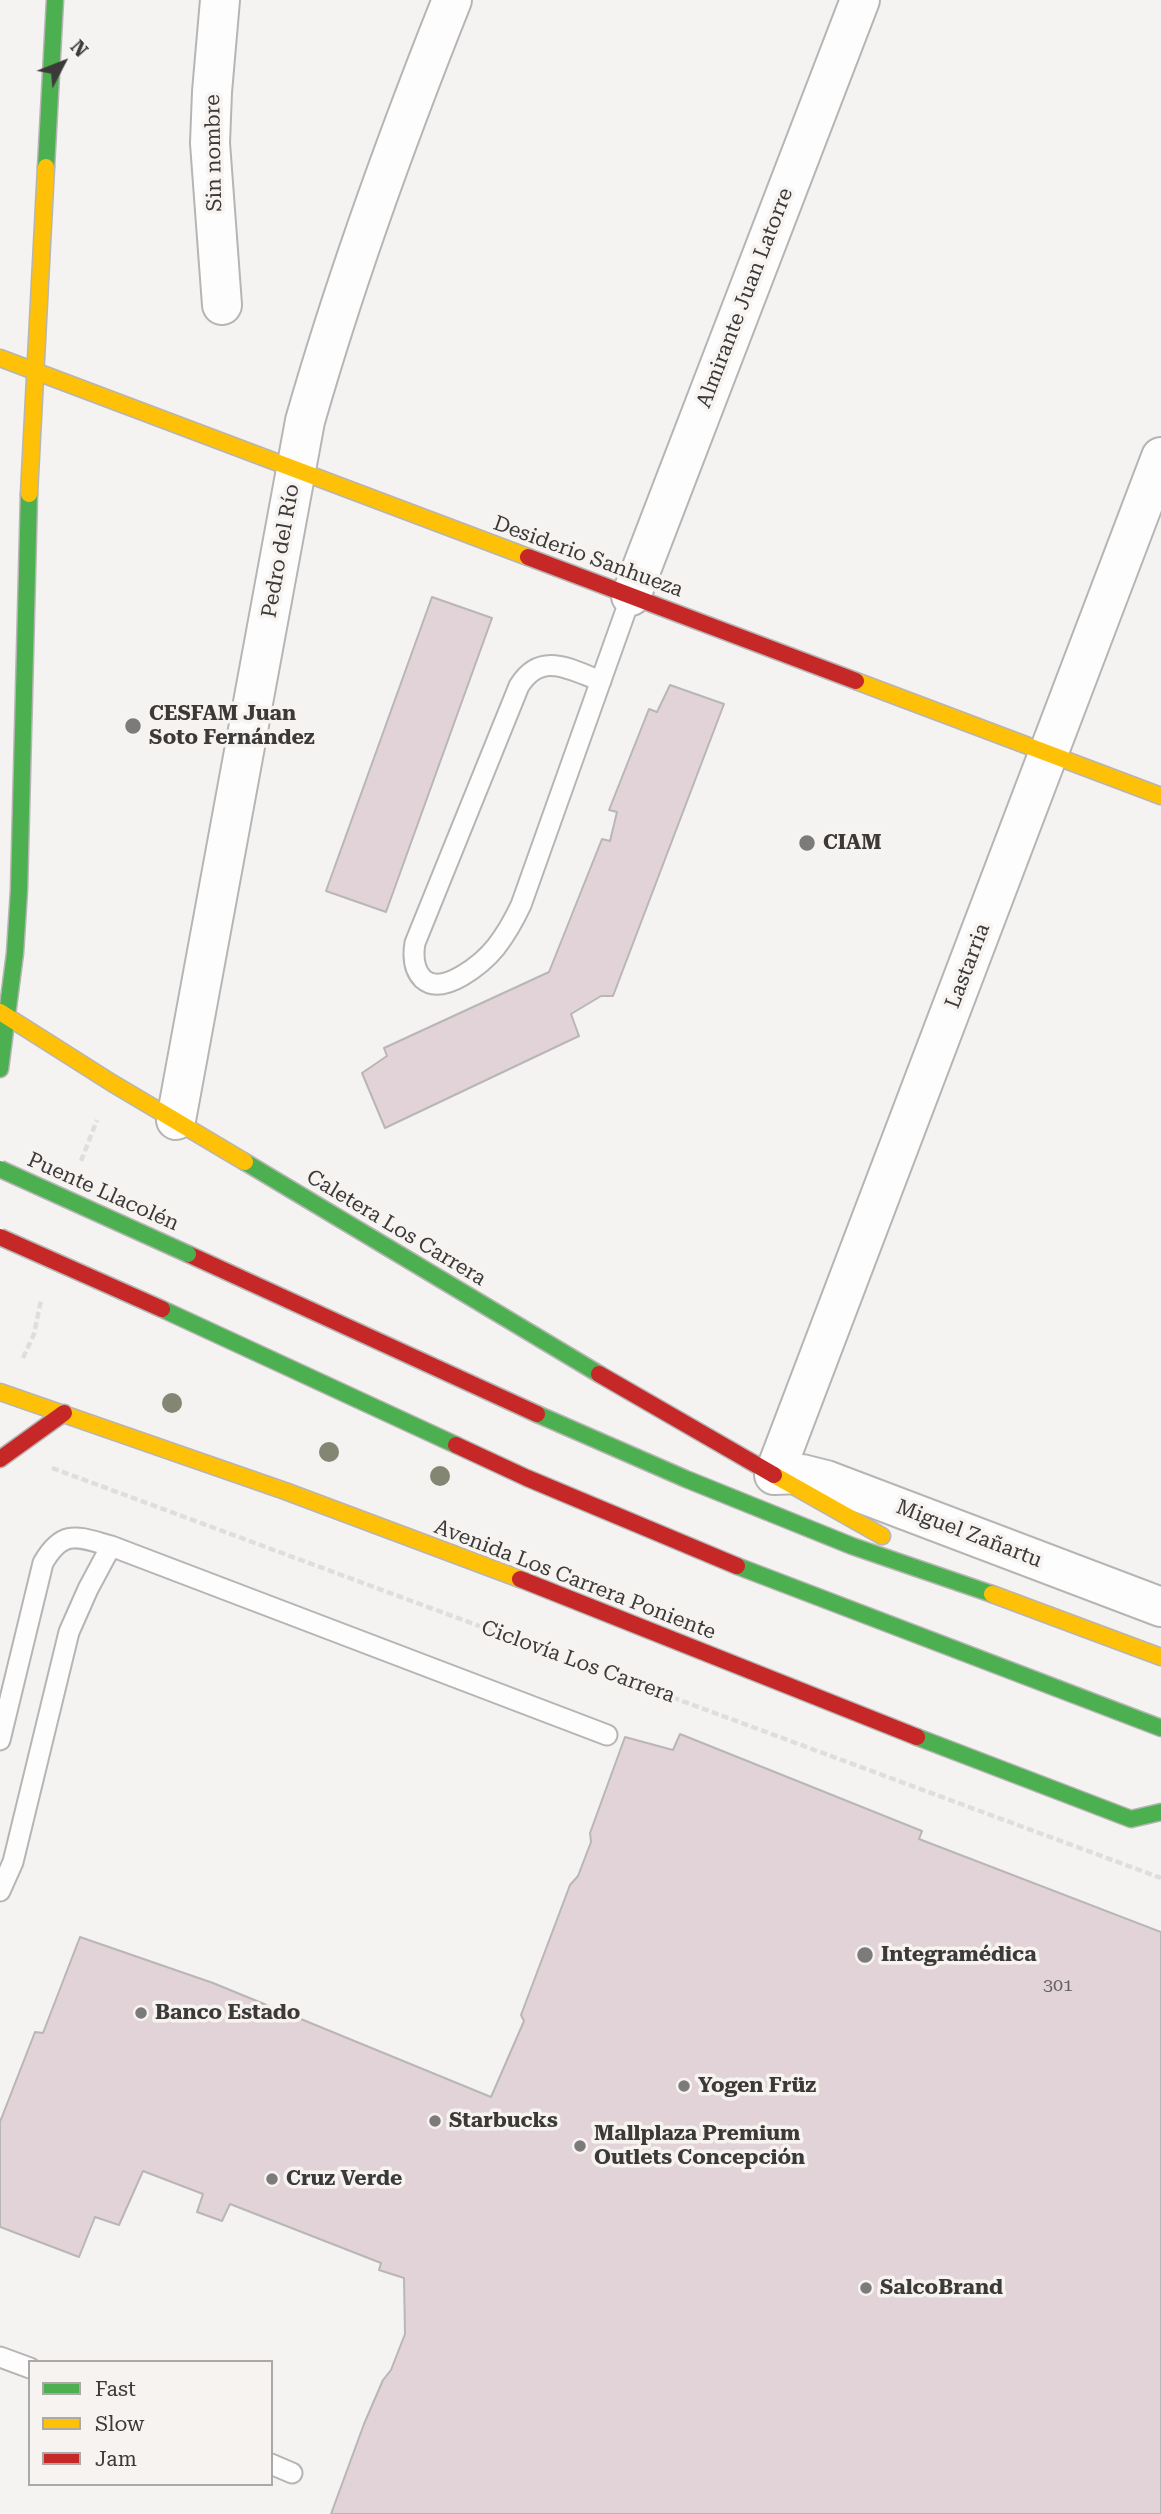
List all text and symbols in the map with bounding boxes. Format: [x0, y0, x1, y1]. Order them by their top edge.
north arrow [28, 28, 98, 98]
text: N [66, 35, 92, 62]
street label: Sin nombre [200, 94, 228, 212]
street label: Almirante Juan Latorre [691, 184, 799, 412]
street label: Pedro del Río [257, 482, 305, 620]
street label: Desiderio Sanhueza [490, 511, 686, 603]
place label: CESFAM Juan Soto Fernández [149, 701, 315, 751]
marker: CESFAM Juan Soto Fernández [123, 716, 143, 736]
place label: CIAM [823, 830, 882, 856]
marker: CIAM [797, 833, 817, 853]
street label: Lastarria [940, 920, 996, 1012]
street label: Puente Llacolén [23, 1147, 183, 1237]
street label: Caletera Los Carrera [302, 1164, 490, 1292]
street label: Miguel Zañartu [892, 1495, 1046, 1573]
street label: Avenida Los Carrera Poniente [431, 1515, 719, 1645]
street label: Ciclovía Los Carrera [478, 1615, 678, 1709]
place label: Integramédica [881, 1942, 1037, 1968]
marker: Integramédica [855, 1945, 875, 1965]
house number: 301 [1043, 1975, 1073, 1997]
place label: Banco Estado [155, 2000, 300, 2026]
marker: Banco Estado [133, 2005, 149, 2021]
place label: Yogen Früz [698, 2073, 816, 2099]
marker: Yogen Früz [676, 2078, 692, 2094]
place label: Starbucks [449, 2108, 558, 2134]
marker: Starbucks [427, 2113, 443, 2129]
place label: Mallplaza Premium Outlets Concepción [594, 2121, 805, 2171]
marker: Mallplaza Premium Outlets Concepción [572, 2138, 588, 2154]
place label: Cruz Verde [286, 2166, 402, 2192]
marker: Cruz Verde [264, 2171, 280, 2187]
place label: SalcoBrand [880, 2275, 1003, 2301]
marker: SalcoBrand [858, 2280, 874, 2296]
legend [28, 2360, 273, 2486]
text: Fast [95, 2377, 136, 2401]
text: Slow [95, 2412, 144, 2436]
text: Jam [95, 2447, 137, 2471]

